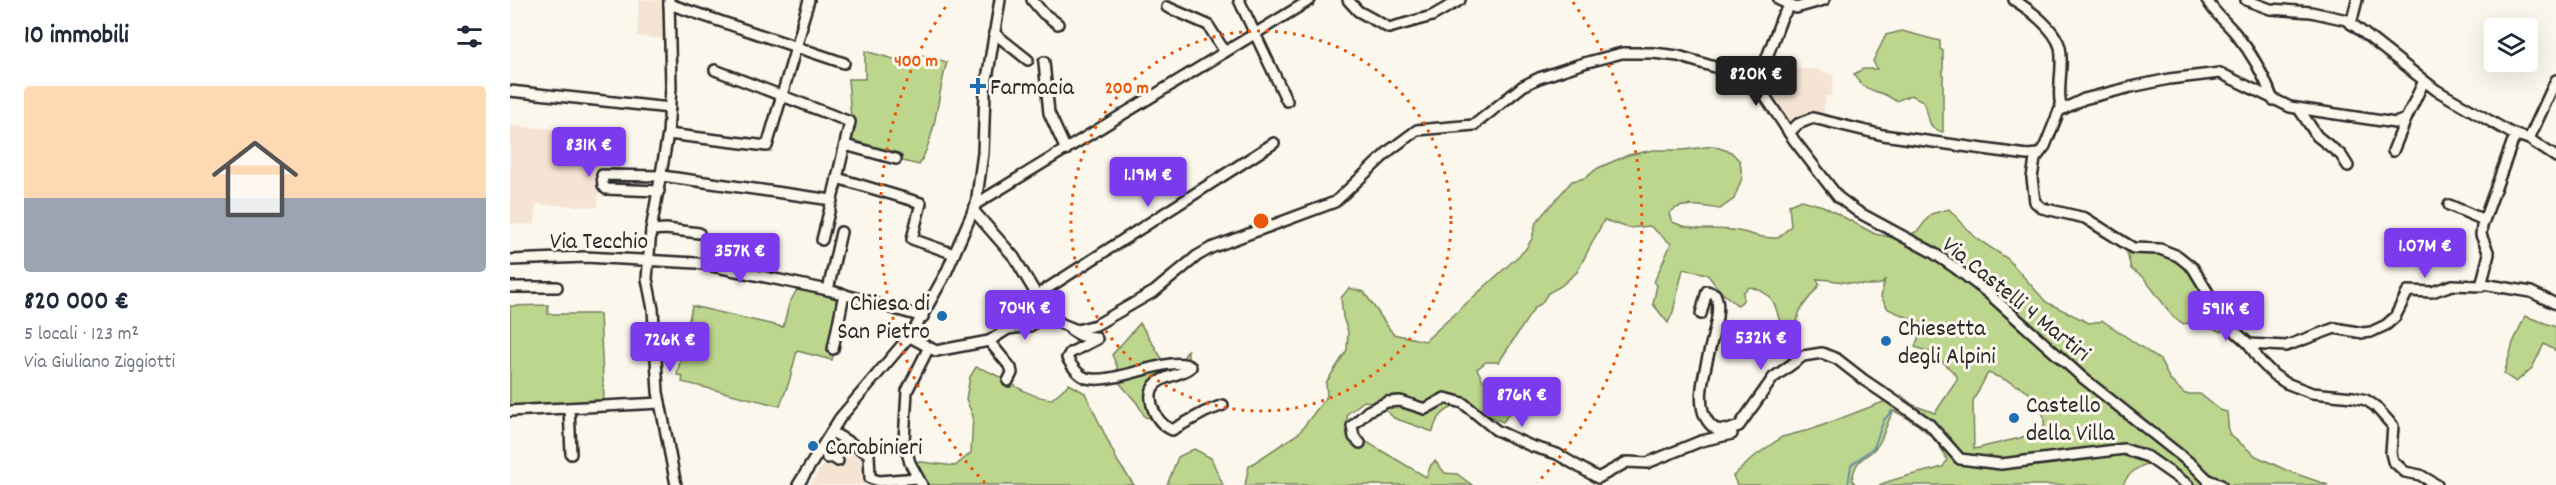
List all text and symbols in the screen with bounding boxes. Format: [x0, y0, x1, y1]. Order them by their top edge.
text: 10 immobili [24, 18, 129, 55]
map controls [2484, 18, 2538, 72]
button: layers [2484, 18, 2538, 72]
icon: filters [453, 20, 486, 53]
text: 400 m [894, 50, 938, 75]
pin: 820K € [1707, 56, 1805, 107]
text: 820K € [1730, 61, 1782, 89]
place label: Farmacia [990, 72, 1075, 106]
text: 200 m [1105, 77, 1149, 102]
marker: Farmacia [971, 79, 985, 93]
icon: home [201, 125, 309, 233]
pin: 831K € [540, 127, 638, 178]
text: 831K € [566, 132, 612, 160]
pin: 1.19M € [1093, 157, 1203, 208]
text: 1.19M € [1124, 162, 1172, 190]
centre of rings [1251, 211, 1271, 231]
street label: Via Tecchio [550, 226, 648, 260]
pin: 1.07M € [2370, 228, 2480, 279]
street label: Via Castelli 4 Martiri [1933, 230, 2097, 371]
pin: 357K € [691, 233, 789, 284]
text: 1.07M € [2398, 233, 2452, 261]
text: 357K € [715, 238, 765, 266]
text: 820 000 € [24, 284, 129, 321]
place label: Chiesa di San Pietro [837, 288, 930, 350]
pin: 704K € [976, 290, 1074, 341]
pin: 591K € [2177, 291, 2275, 342]
text: 704K € [999, 295, 1051, 323]
text: 591K € [2202, 296, 2250, 324]
marker: Chiesa di San Pietro [935, 309, 949, 323]
place label: Chiesetta degli Alpini [1898, 313, 1996, 375]
pin: 532K € [1712, 320, 1810, 371]
text: 5 locali · 123 m² [24, 321, 139, 349]
pin: 726K € [621, 322, 719, 373]
text: 532K € [1735, 325, 1787, 353]
text: 726K € [644, 327, 696, 355]
marker: Chiesetta degli Alpini [1879, 334, 1893, 348]
text: Via Giuliano Ziggiotti [24, 349, 175, 377]
pin: 876K € [1473, 377, 1571, 428]
text: 876K € [1497, 382, 1547, 410]
place label: Castello della Villa [2026, 390, 2115, 452]
marker: Castello della Villa [2007, 411, 2021, 425]
place label: Carabinieri [825, 432, 922, 466]
marker: Carabinieri [806, 439, 820, 453]

